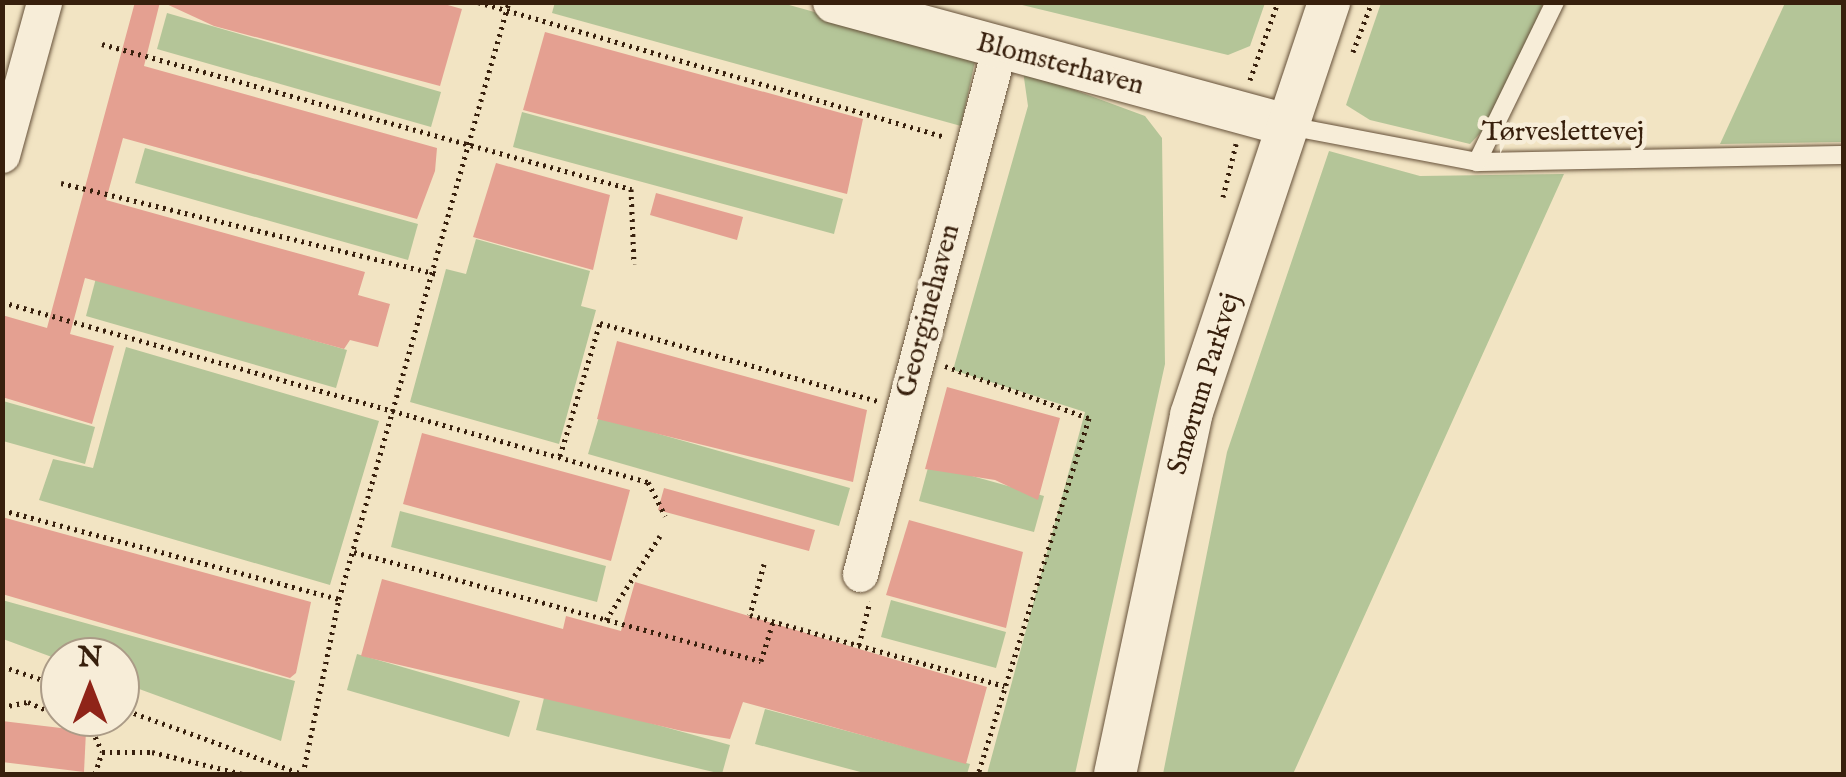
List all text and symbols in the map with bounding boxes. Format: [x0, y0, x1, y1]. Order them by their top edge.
street label: Blomsterhaven [973, 27, 1147, 103]
street label: Tørveslettevej [1482, 116, 1644, 150]
street label: Georginehaven [890, 221, 968, 401]
street label: Smørum Parkvej [1161, 289, 1249, 479]
north arrow [40, 637, 140, 737]
text: N [78, 641, 102, 676]

